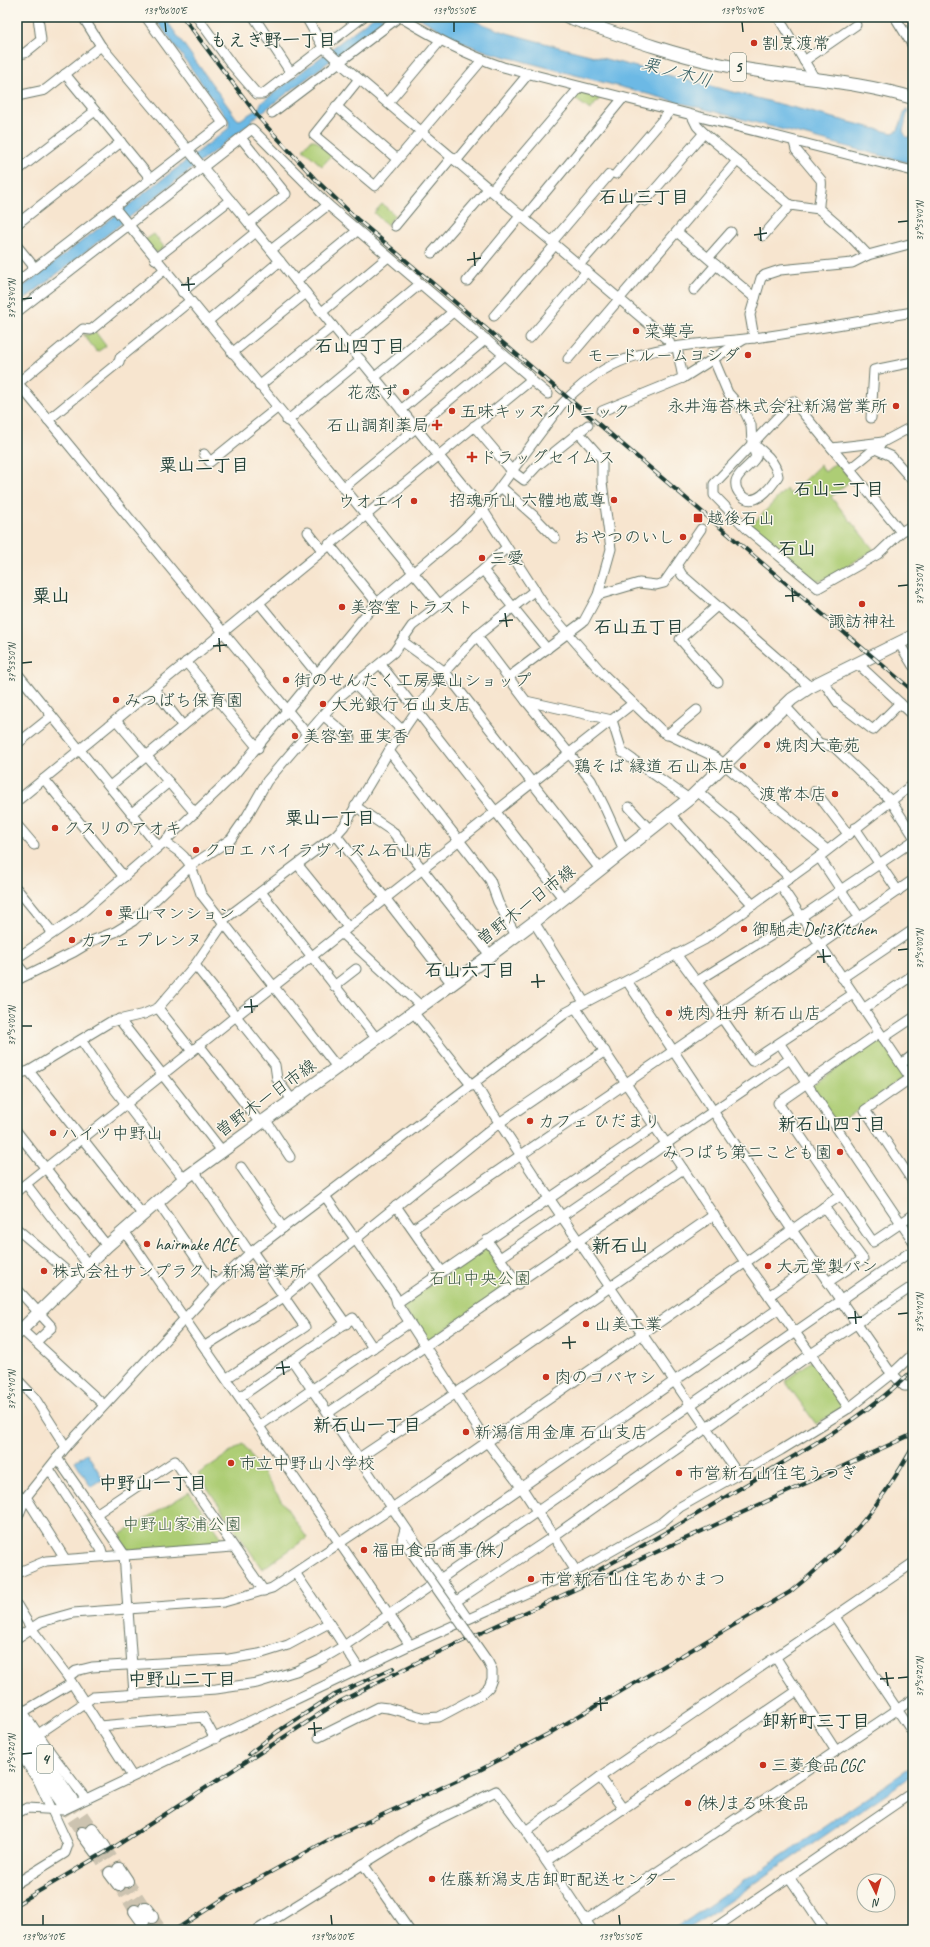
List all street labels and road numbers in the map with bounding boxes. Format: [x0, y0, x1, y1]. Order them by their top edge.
road number: 5 [730, 53, 746, 81]
street label: 曽野木一日市線 [473, 860, 579, 950]
street label: 曽野木一日市線 [212, 1055, 320, 1141]
road number: 4 [37, 1745, 53, 1773]

